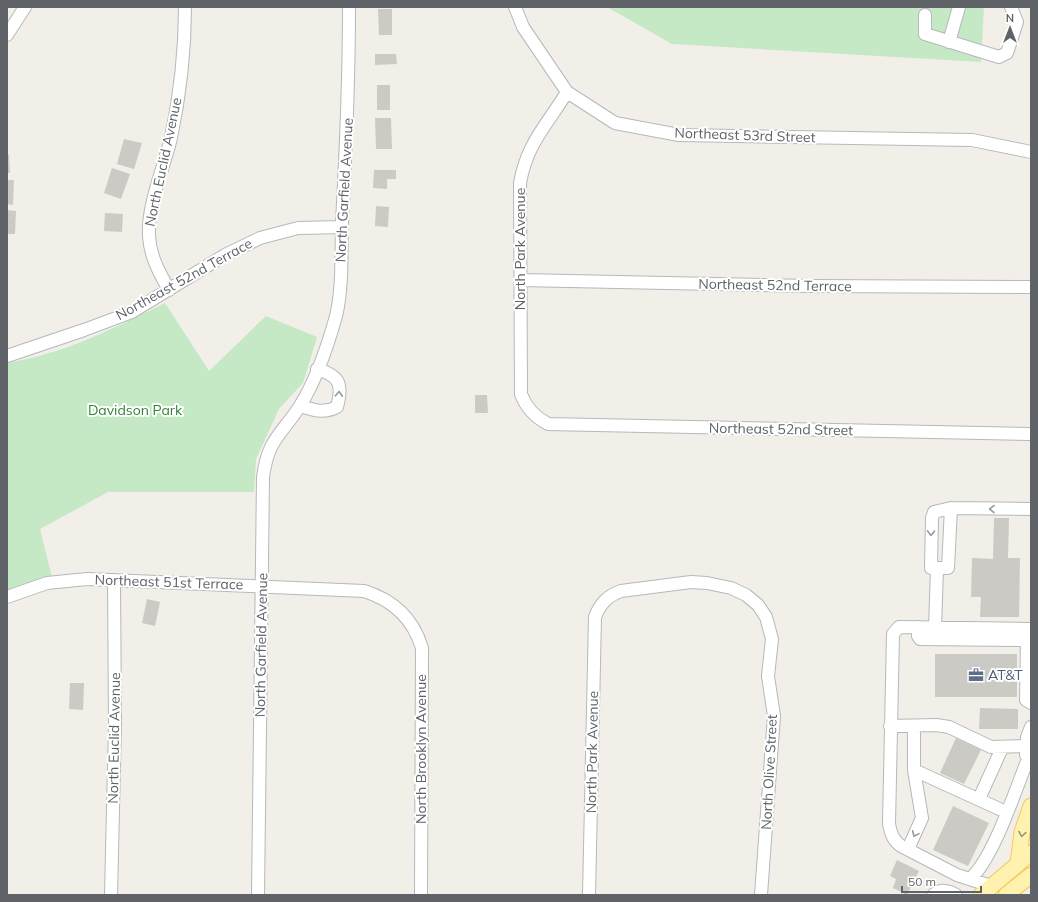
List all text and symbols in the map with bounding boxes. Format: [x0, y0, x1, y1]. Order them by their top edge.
north arrow [990, 8, 1030, 48]
text: N [1006, 11, 1014, 25]
street label: North Euclid Avenue [141, 96, 185, 228]
street label: North Garfield Avenue [331, 117, 357, 263]
street label: Northeast 53rd Street [674, 124, 816, 146]
street label: North Park Avenue [511, 188, 529, 310]
street label: Northeast 52nd Terrace [113, 234, 255, 324]
street label: Northeast 52nd Terrace [698, 275, 852, 295]
one-way arrow [335, 391, 344, 397]
park label: Davidson Park [88, 401, 183, 419]
street label: Northeast 52nd Street [709, 419, 853, 439]
one-way arrow [989, 505, 995, 513]
one-way arrow [927, 530, 935, 536]
street label: Northeast 51st Terrace [94, 570, 244, 594]
street label: North Garfield Avenue [251, 573, 271, 717]
office icon: AT&T [967, 666, 985, 684]
place label: AT&T [988, 666, 1023, 684]
street label: North Euclid Avenue [104, 672, 124, 804]
street label: North Brooklyn Avenue [412, 674, 430, 824]
street label: North Park Avenue [582, 691, 602, 813]
street label: North Olive Street [757, 714, 781, 830]
one-way arrow [912, 829, 920, 837]
one-way arrow [1018, 831, 1027, 838]
scale bar [902, 868, 981, 894]
text: 50 m [908, 874, 936, 889]

